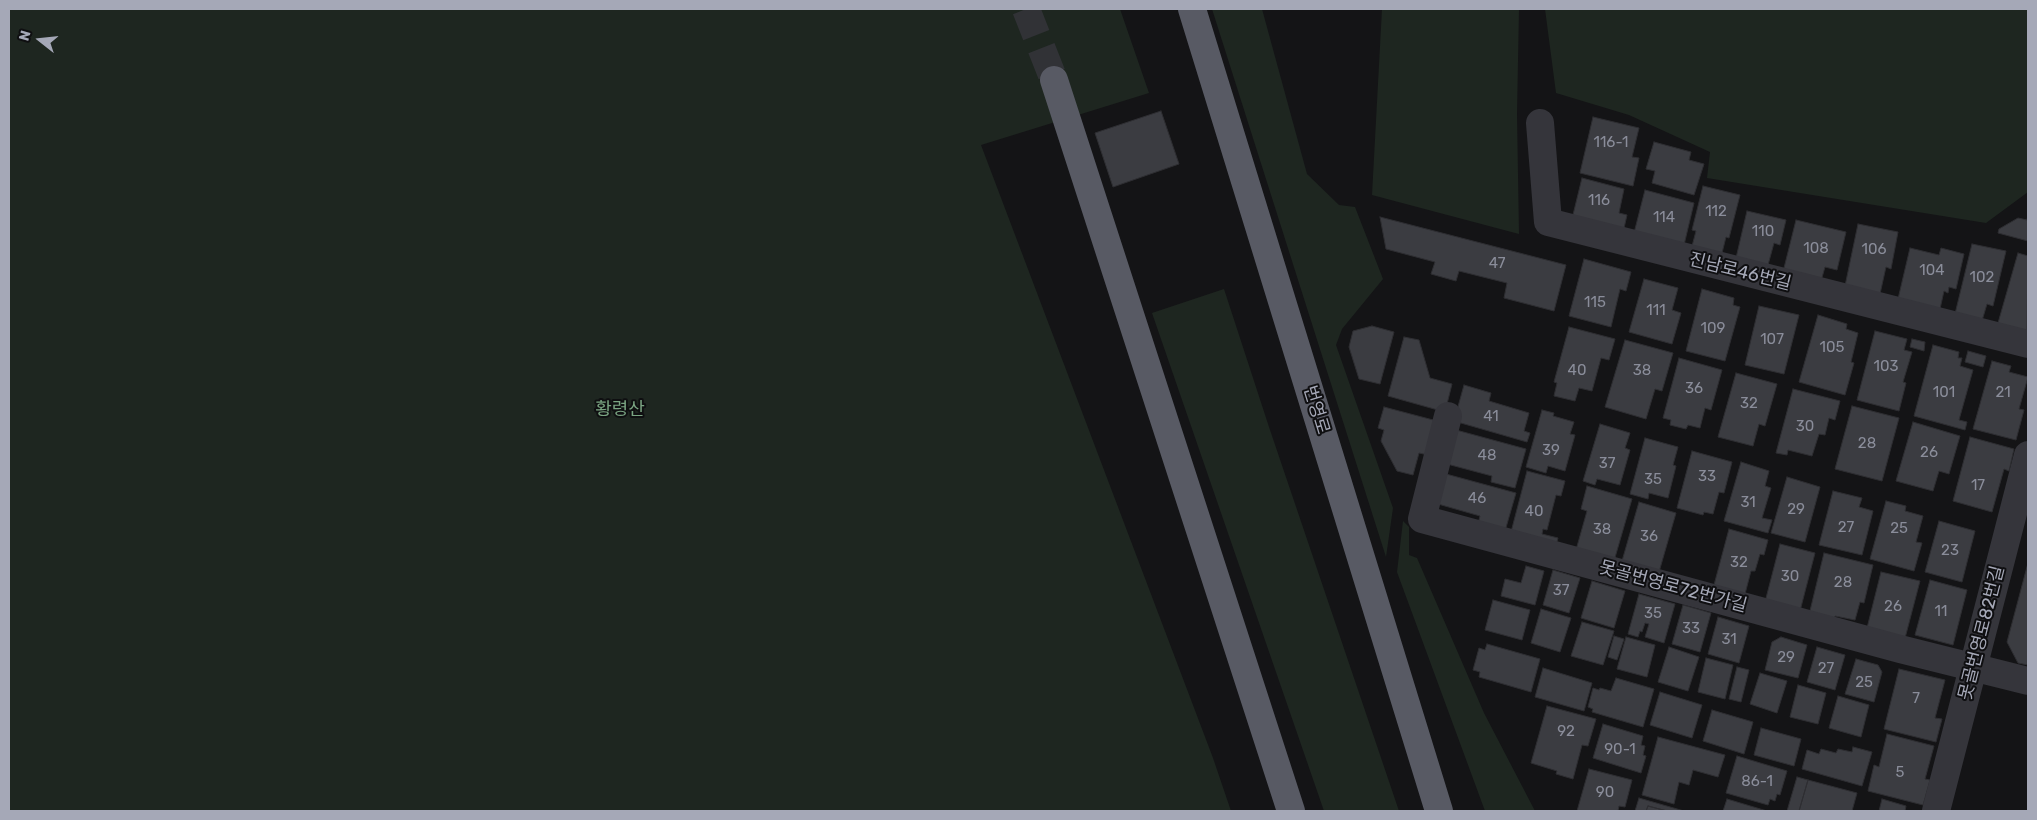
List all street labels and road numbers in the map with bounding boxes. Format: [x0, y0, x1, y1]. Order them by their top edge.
street label: 진남로46번길 [1687, 249, 1793, 295]
street label: 번영로 [1298, 383, 1334, 437]
street label: 못골번영로72번가길 [1597, 557, 1749, 617]
street label: 못골번영로82번길 [1955, 563, 2009, 703]

